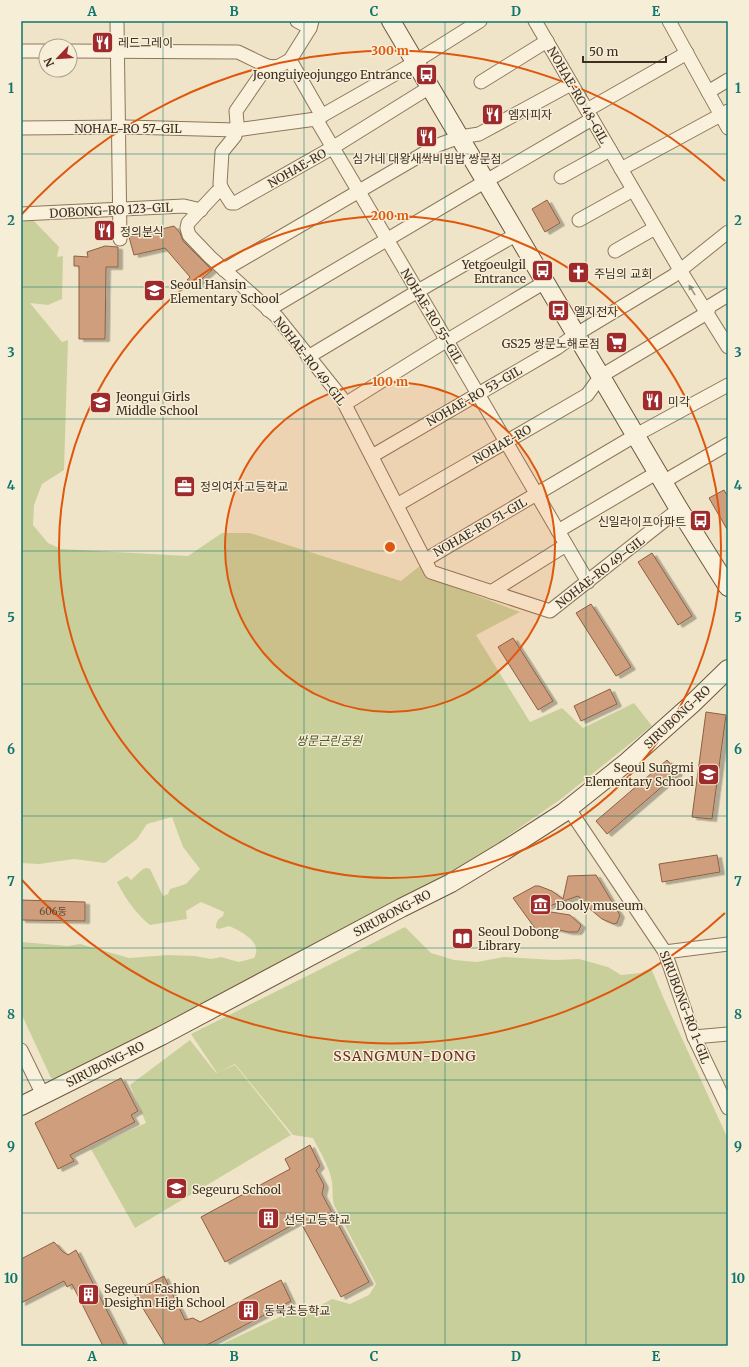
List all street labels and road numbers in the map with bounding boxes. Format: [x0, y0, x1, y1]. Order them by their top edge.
street label: NOHAE-RO 48-GIL [544, 44, 612, 146]
street label: NOHAE-RO 57-GIL [74, 121, 182, 136]
street label: NOHAE-RO [265, 145, 329, 191]
street label: DOBONG-RO 123-GIL [49, 199, 174, 221]
street label: NOHAE-RO 55-GIL [398, 266, 467, 367]
street label: NOHAE-RO 49-GIL [271, 314, 350, 409]
street label: NOHAE-RO 53-GIL [424, 362, 525, 429]
street label: NOHAE-RO [470, 421, 534, 467]
street label: NOHAE-RO 51-GIL [430, 494, 530, 560]
street label: NOHAE-RO 49-GIL [553, 532, 648, 611]
street label: SIRUBONG-RO [641, 682, 714, 752]
street label: SIRUBONG-RO [351, 886, 434, 940]
street label: SIRUBONG-RO 1-GIL [657, 948, 714, 1066]
street label: SIRUBONG-RO [63, 1038, 147, 1090]

